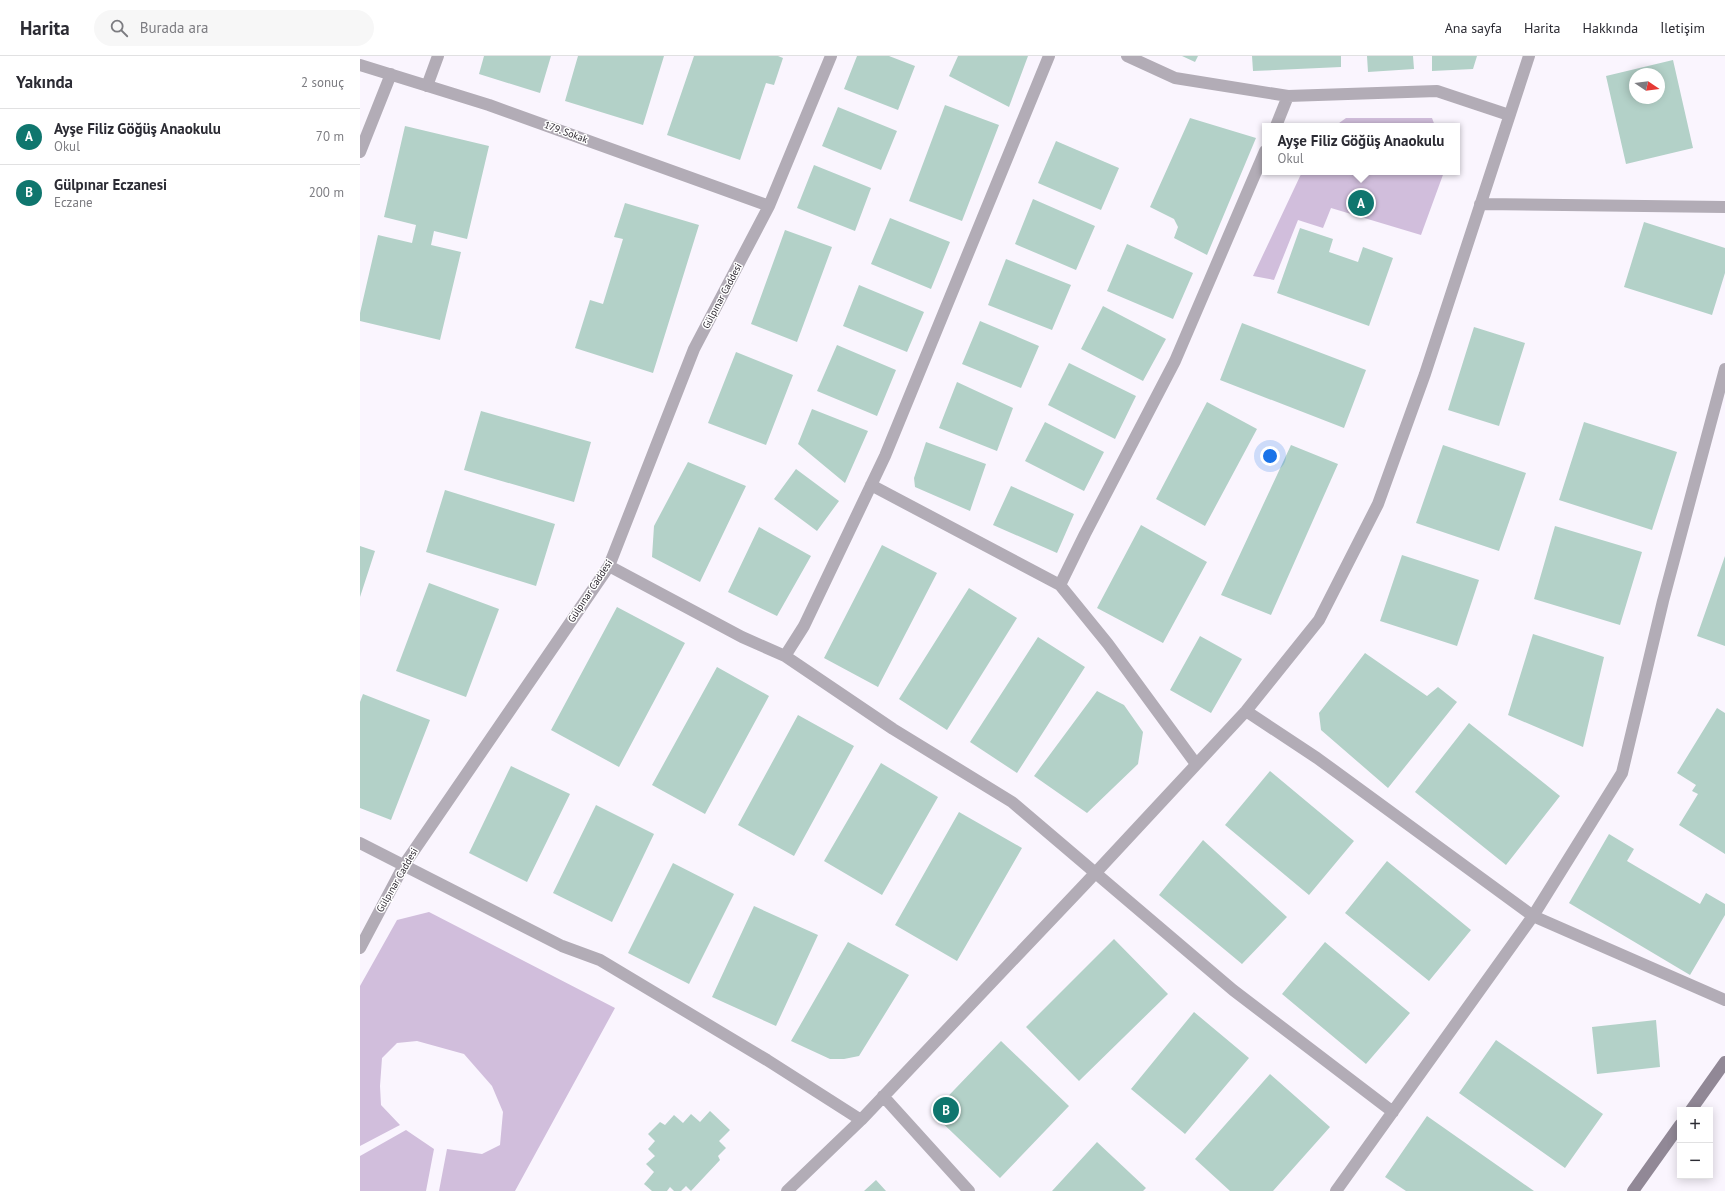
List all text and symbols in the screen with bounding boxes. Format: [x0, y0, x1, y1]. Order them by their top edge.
search box [94, 10, 374, 46]
text: Harita [20, 16, 70, 40]
icon: search [108, 17, 130, 39]
text: Burada ara [140, 18, 209, 37]
text: Ana sayfa [1445, 19, 1502, 37]
text: Harita [1524, 19, 1561, 37]
text: Hakkında [1583, 19, 1638, 37]
text: İletişim [1660, 19, 1705, 37]
north arrow [1629, 68, 1665, 104]
text: Yakında [16, 71, 73, 93]
text: 2 sonuç [301, 74, 344, 91]
street label: 179. Sokak [542, 118, 590, 146]
text: Ayşe Filiz Göğüş Anaokulu [54, 119, 221, 138]
popup [1262, 123, 1460, 175]
text: A [25, 128, 33, 145]
text: 70 m [316, 128, 344, 145]
text: Ayşe Filiz Göğüş Anaokulu [1278, 131, 1444, 150]
text: Okul [54, 138, 80, 155]
text: Okul [1278, 150, 1304, 167]
text: Gülpınar Eczanesi [54, 175, 167, 194]
text: B [25, 184, 33, 201]
text: 200 m [309, 184, 344, 201]
pin: A [1348, 188, 1374, 218]
text: Eczane [54, 194, 93, 211]
street label: Gülpınar Caddesi [699, 261, 745, 331]
your location [1260, 446, 1280, 466]
street label: Gülpınar Caddesi [565, 557, 615, 625]
street label: Gülpınar Caddesi [373, 845, 421, 915]
pin: B [933, 1095, 959, 1125]
map controls [1677, 1107, 1713, 1179]
button: + [1677, 1107, 1713, 1143]
button: − [1677, 1143, 1713, 1179]

